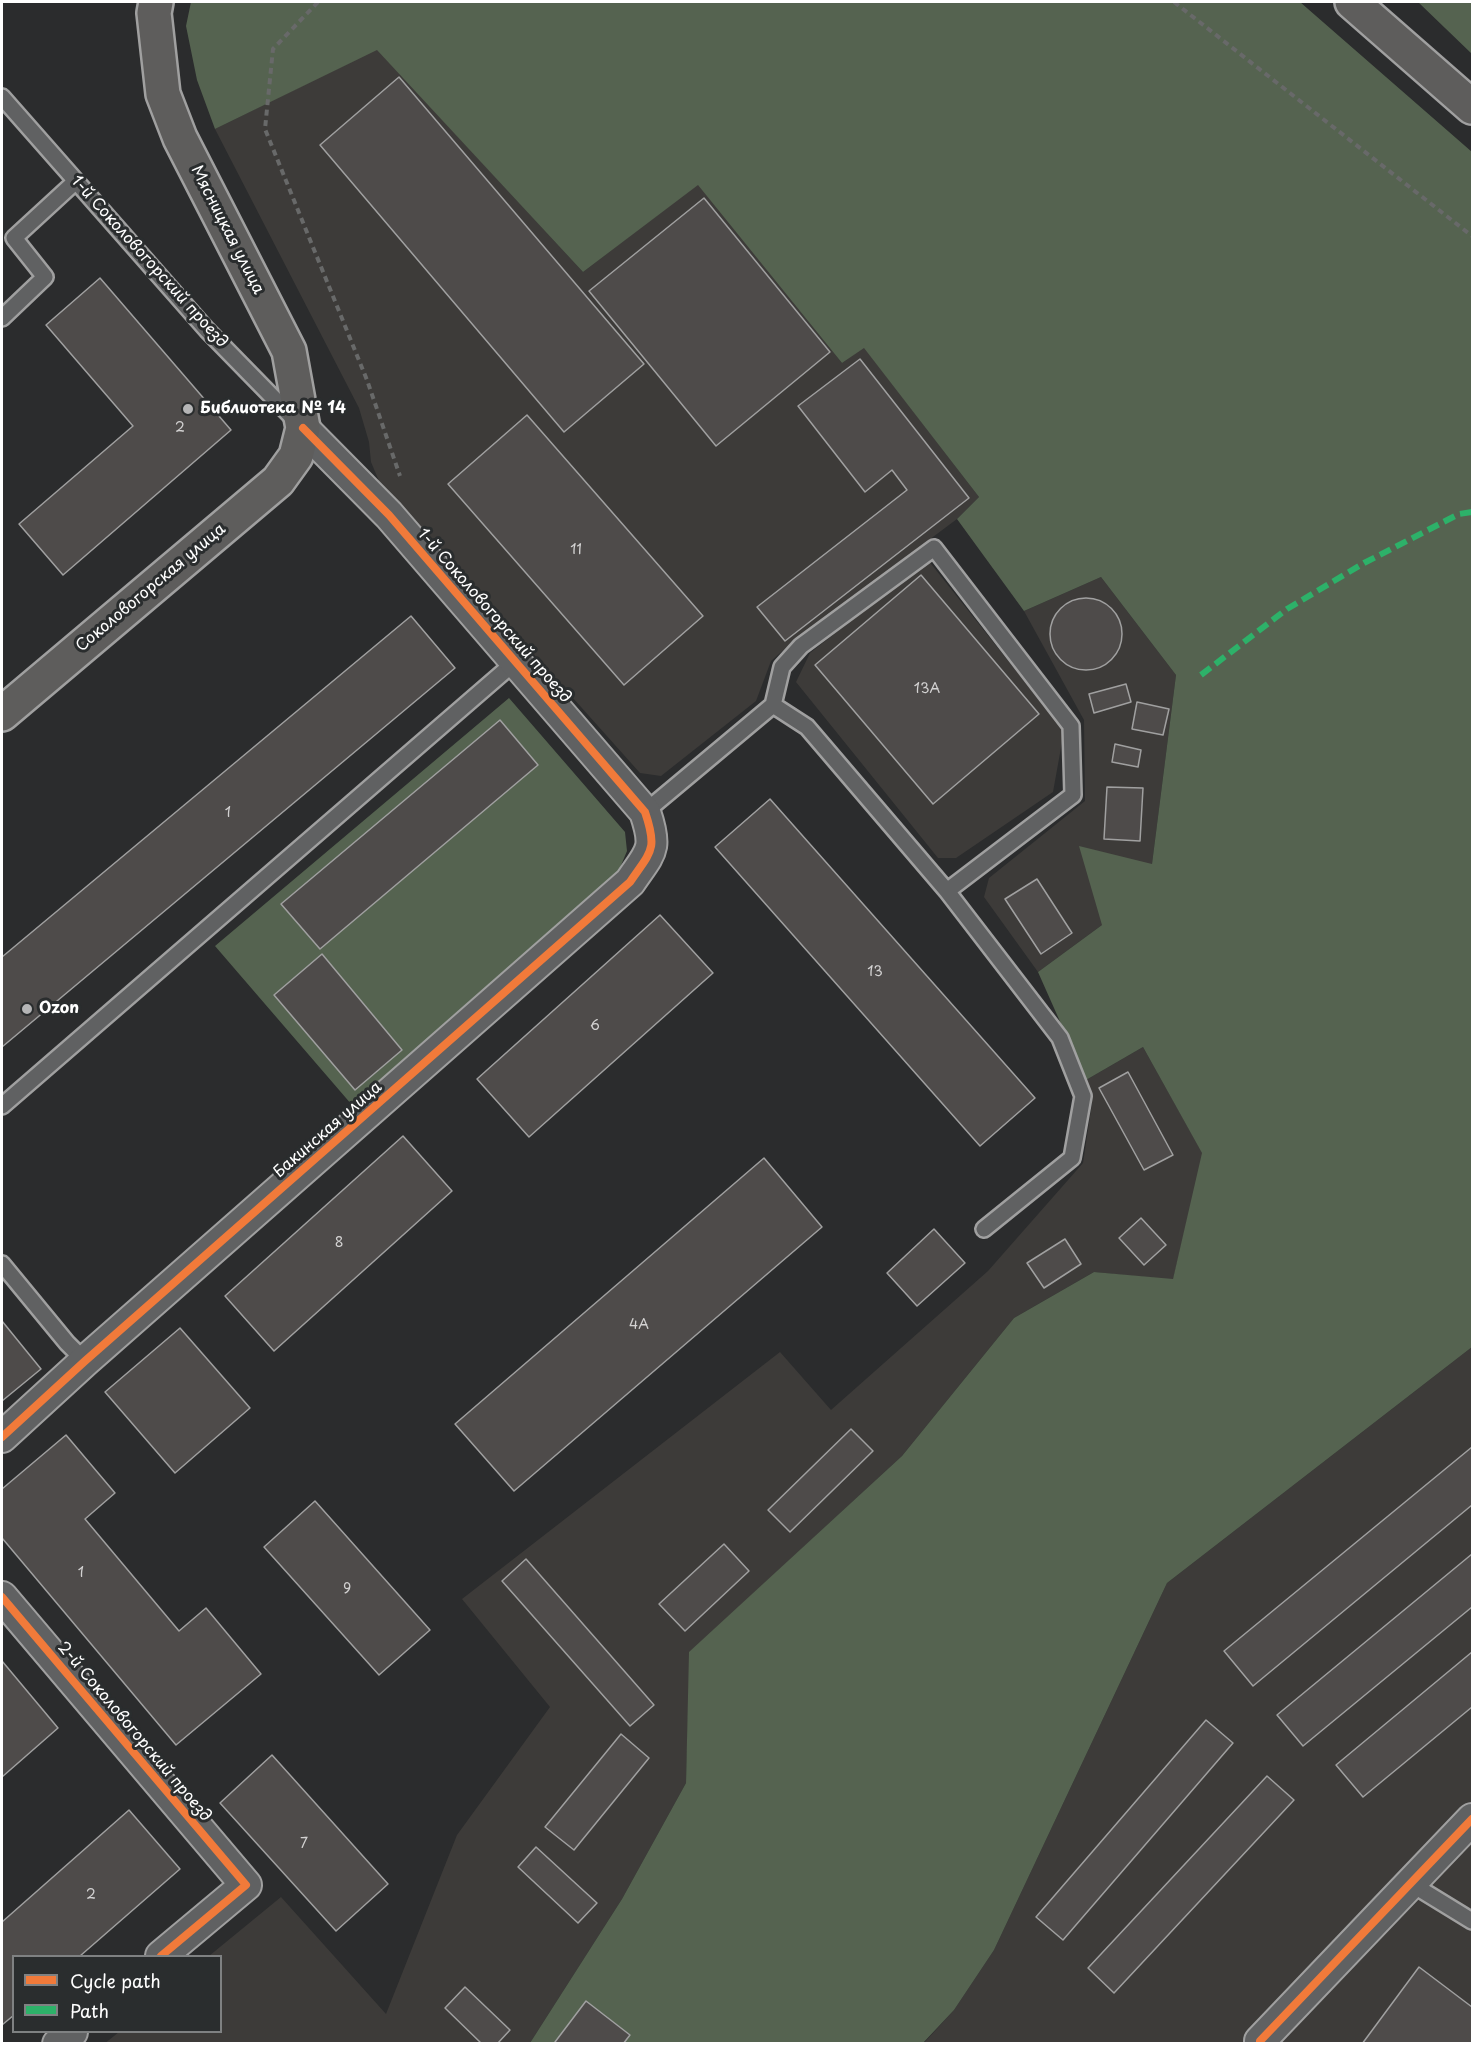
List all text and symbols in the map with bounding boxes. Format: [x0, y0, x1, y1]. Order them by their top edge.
street label: Мясницкая улица [186, 162, 268, 298]
street label: 1-й Соколовогорский проезд [67, 172, 231, 352]
place label: Библиотека № 14 [200, 399, 346, 419]
marker: Библиотека № 14 [181, 402, 195, 416]
house number: 2 [175, 420, 185, 436]
street label: Соколовогорская улица [72, 520, 230, 656]
street label: 1-й Соколовогорский проезд [413, 525, 575, 707]
house number: 11 [570, 542, 582, 558]
house number: 13А [914, 681, 940, 697]
house number: 1 [225, 805, 231, 821]
house number: 13 [867, 964, 883, 980]
place label: Ozon [39, 999, 79, 1019]
marker: Ozon [20, 1002, 34, 1016]
house number: 6 [590, 1018, 600, 1034]
street label: Бакинская улица [270, 1078, 386, 1182]
house number: 8 [335, 1235, 343, 1251]
house number: 4А [629, 1317, 649, 1333]
house number: 1 [78, 1565, 84, 1581]
house number: 9 [343, 1581, 351, 1597]
street label: 2-й Соколовогорский проезд [53, 1638, 215, 1826]
house number: 7 [300, 1836, 308, 1852]
house number: 2 [86, 1887, 96, 1903]
legend [12, 1955, 222, 2033]
text: Cycle path [70, 1967, 161, 1994]
text: Path [70, 1997, 109, 2024]

